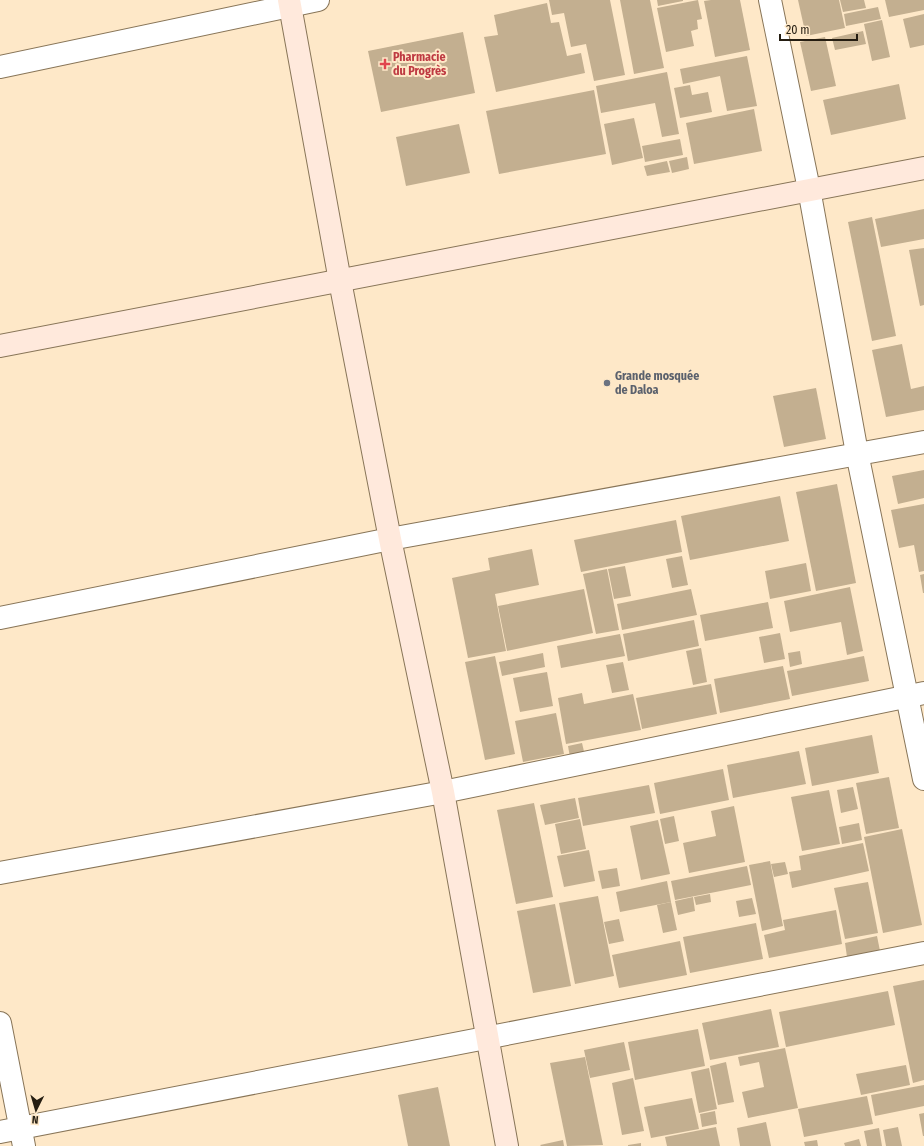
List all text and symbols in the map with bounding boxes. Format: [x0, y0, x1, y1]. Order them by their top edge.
scale bar [780, 16, 857, 42]
text: 20 m [786, 23, 810, 37]
place label: Pharmacie du Progrès [393, 50, 447, 78]
marker: Pharmacie du Progrès [380, 59, 390, 69]
place label: Grande mosquée de Daloa [615, 369, 699, 397]
marker: Grande mosquée de Daloa [602, 378, 612, 388]
north arrow [16, 1090, 56, 1130]
text: N [31, 1113, 39, 1126]

